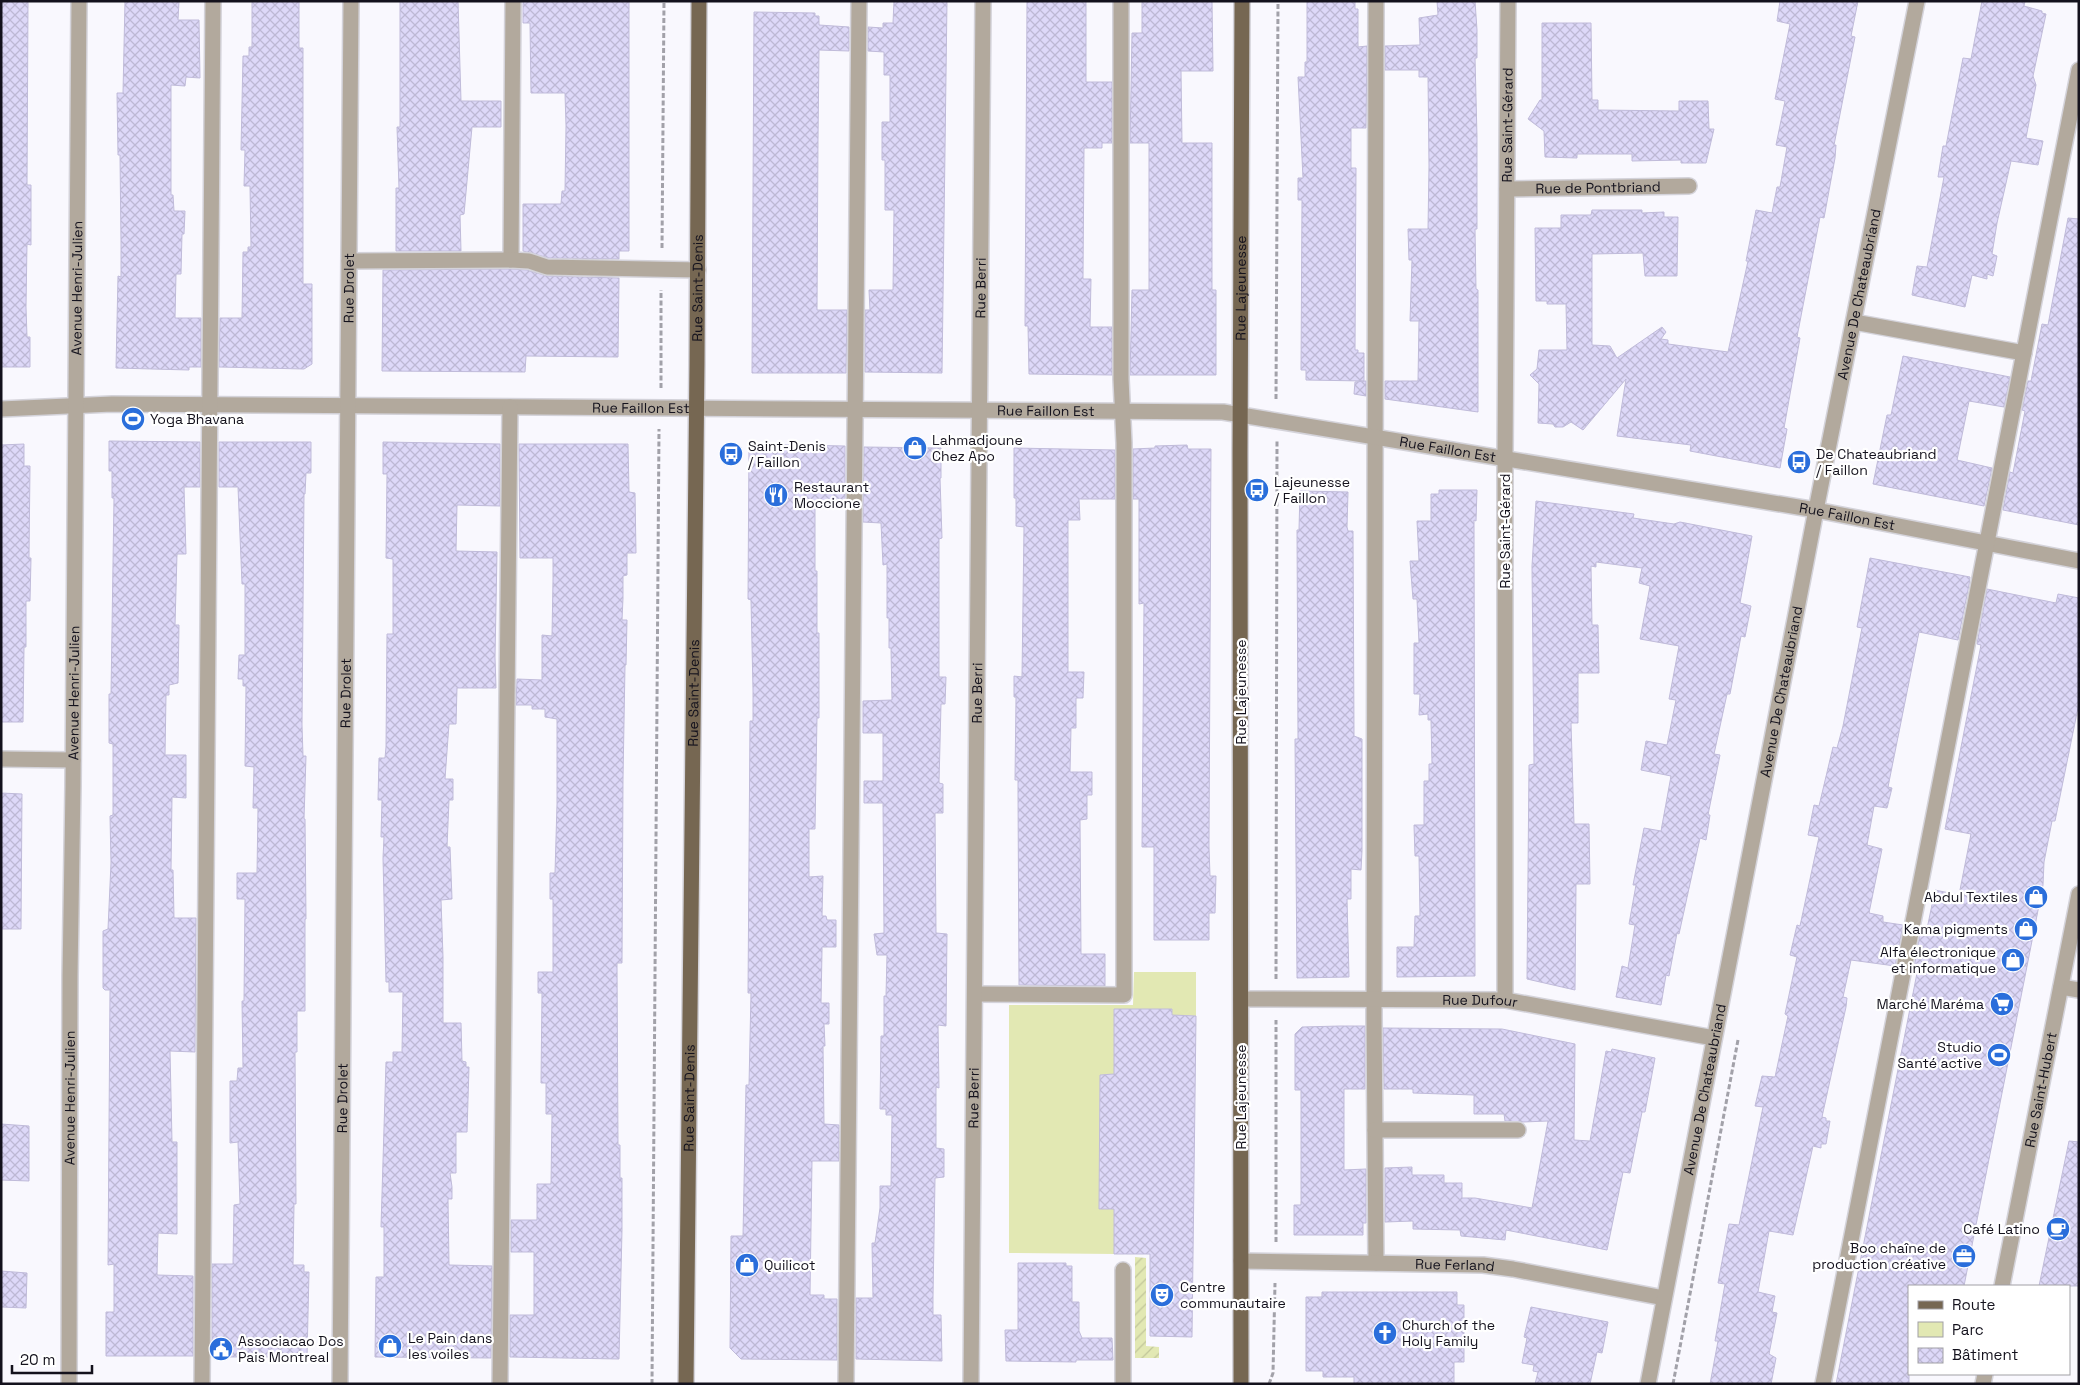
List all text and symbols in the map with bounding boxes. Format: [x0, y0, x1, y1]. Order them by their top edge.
street label: Rue Saint-Gérard [1498, 67, 1517, 183]
street label: Rue de Pontbriand [1535, 177, 1661, 198]
street label: Avenue De Chateaubriand [1833, 207, 1885, 381]
street label: Avenue Henri-Julien [67, 221, 86, 355]
street label: Rue Saint-Denis [688, 234, 707, 342]
street label: Rue Lajeunesse [1231, 235, 1250, 341]
street label: Rue Drolet [339, 253, 358, 323]
street label: Rue Berri [971, 258, 990, 319]
street label: Rue Faillon Est [592, 398, 690, 417]
street label: Rue Faillon Est [997, 401, 1095, 420]
sports icon: Yoga Bhavana [120, 406, 146, 432]
place label: Yoga Bhavana [150, 410, 244, 428]
place label: Lahmadjoune Chez Apo [932, 431, 1023, 465]
street label: Rue Faillon Est [1398, 432, 1497, 466]
shop icon: Lahmadjoune Chez Apo [902, 435, 928, 461]
place label: Saint-Denis / Faillon [748, 437, 826, 471]
bus stop icon: Saint-Denis / Faillon [718, 441, 744, 467]
place label: De Chateaubriand / Faillon [1816, 445, 1937, 479]
bus stop icon: De Chateaubriand / Faillon [1786, 449, 1812, 475]
place label: Lajeunesse / Faillon [1274, 473, 1350, 507]
street label: Rue Saint-Gérard [1496, 474, 1514, 588]
bus stop icon: Lajeunesse / Faillon [1244, 477, 1270, 503]
place label: Restaurant Moccione [794, 478, 869, 512]
restaurant icon: Restaurant Moccione [763, 482, 789, 508]
street label: Rue Faillon Est [1798, 498, 1897, 534]
street label: Avenue De Chateaubriand [1756, 605, 1806, 779]
street label: Avenue Henri-Julien [64, 626, 83, 760]
street label: Rue Saint-Denis [684, 639, 703, 747]
street label: Rue Lajeunesse [1232, 639, 1250, 745]
street label: Rue Drolet [336, 658, 355, 728]
street label: Rue Berri [968, 663, 986, 724]
shop icon: Abdul Textiles [2023, 884, 2049, 910]
place label: Abdul Textiles [1924, 888, 2018, 906]
shop icon: Kama pigments [2013, 916, 2039, 942]
place label: Kama pigments [1904, 920, 2008, 938]
place label: Alfa électronique et informatique [1880, 943, 1996, 977]
shop icon: Alfa électronique et informatique [2000, 947, 2026, 973]
street label: Rue Dufour [1442, 991, 1519, 1011]
supermarket icon: Marché Maréma [1989, 991, 2015, 1017]
place label: Marché Maréma [1876, 995, 1984, 1013]
street label: Avenue De Chateaubriand [1679, 1002, 1730, 1176]
street label: Avenue Henri-Julien [61, 1031, 79, 1165]
street label: Rue Saint-Hubert [2020, 1031, 2061, 1149]
place label: Studio Santé active [1898, 1038, 1982, 1072]
sports icon: Studio Santé active [1986, 1042, 2012, 1068]
street label: Rue Saint-Denis [680, 1044, 699, 1152]
street label: Rue Lajeunesse [1232, 1044, 1250, 1150]
street label: Rue Drolet [333, 1063, 352, 1133]
street label: Rue Berri [964, 1067, 983, 1129]
cafe icon: Café Latino [2045, 1216, 2071, 1242]
place label: Café Latino [1963, 1220, 2040, 1238]
place label: Boo chaîne de production créative [1812, 1239, 1946, 1273]
office icon: Boo chaîne de production créative [1951, 1243, 1977, 1269]
shop icon: Quilicot [734, 1252, 760, 1278]
street label: Rue Ferland [1415, 1255, 1496, 1275]
place label: Quilicot [764, 1256, 815, 1274]
place label: Centre communautaire [1180, 1278, 1286, 1312]
theatre icon: Centre communautaire [1149, 1282, 1175, 1308]
legend [1908, 1285, 2070, 1375]
text: Route [1952, 1295, 1996, 1314]
place label: Church of the Holy Family [1402, 1316, 1495, 1350]
church icon: Church of the Holy Family [1372, 1320, 1398, 1346]
text: Parc [1952, 1320, 1984, 1339]
place label: Le Pain dans les voiles [408, 1329, 492, 1363]
place label: Associacao Dos Pais Montreal [238, 1332, 344, 1366]
shop icon: Le Pain dans les voiles [377, 1333, 403, 1359]
public building icon: Associacao Dos Pais Montreal [208, 1336, 234, 1362]
scale bar [12, 1342, 92, 1374]
text: Bâtiment [1952, 1345, 2018, 1364]
text: 20 m [20, 1350, 55, 1369]

